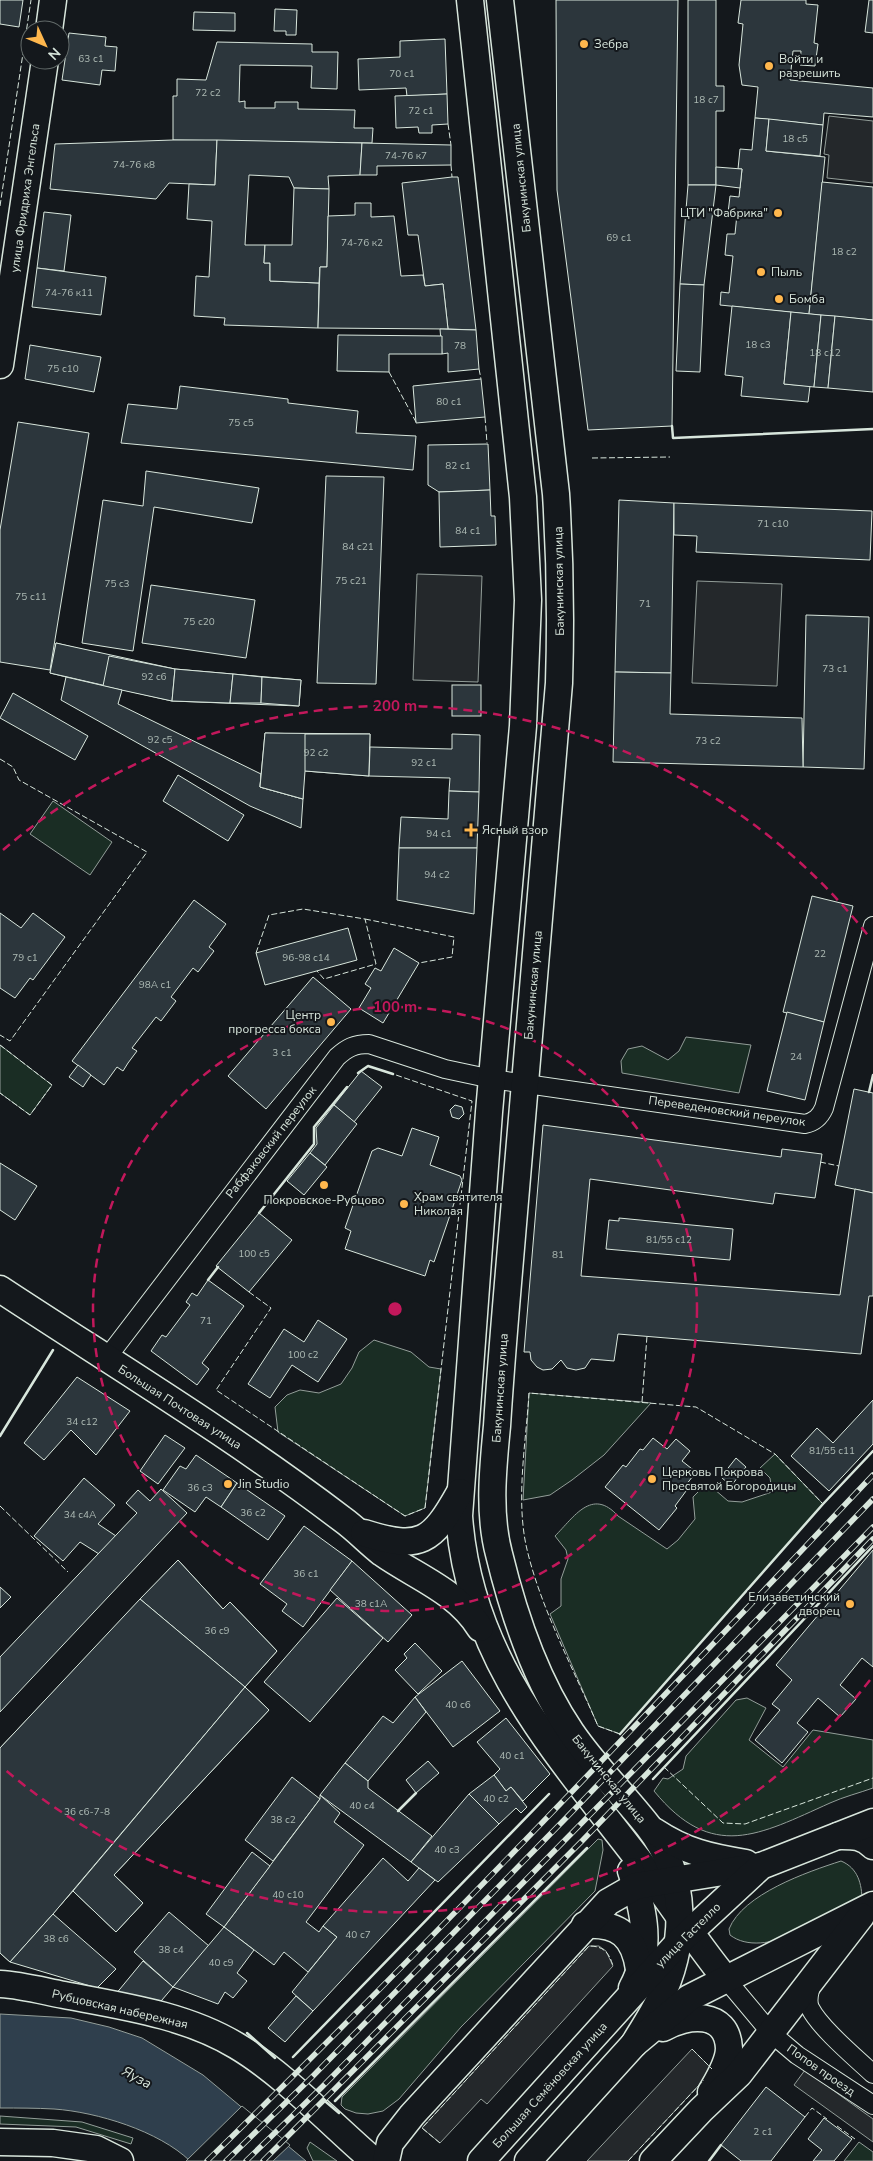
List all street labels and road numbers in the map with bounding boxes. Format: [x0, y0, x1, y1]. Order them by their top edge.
street label: улица Фридриха Энгельса [7, 122, 43, 274]
street label: Бакунинская улица [507, 123, 535, 233]
street label: Бакунинская улица [550, 526, 568, 636]
street label: Бакунинская улица [520, 930, 546, 1040]
street label: Рабфаковский переулок [222, 1082, 320, 1201]
street label: Переведеновский переулок [647, 1092, 807, 1130]
street label: Бакунинская улица [488, 1333, 512, 1443]
street label: Большая Почтовая улица [115, 1361, 245, 1453]
street label: Бакунинская улица [568, 1731, 650, 1827]
street label: улица Гастелло [652, 1899, 724, 1971]
street label: Рубцовская набережная [50, 1986, 190, 2032]
street label: Большая Семёновская улица [489, 2019, 611, 2151]
street label: Попов проезд [784, 2041, 858, 2099]

